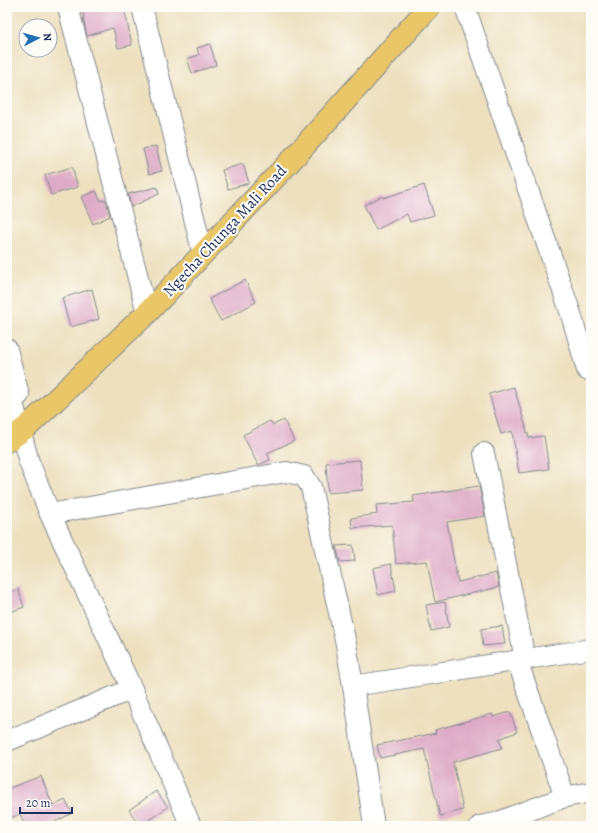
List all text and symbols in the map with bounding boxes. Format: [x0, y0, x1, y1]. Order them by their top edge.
north arrow [18, 18, 58, 58]
text: N [40, 32, 55, 42]
street label: Ngecha Chunga Mali Road [158, 160, 292, 302]
scale bar [20, 789, 72, 815]
text: 20 m [26, 795, 50, 811]

